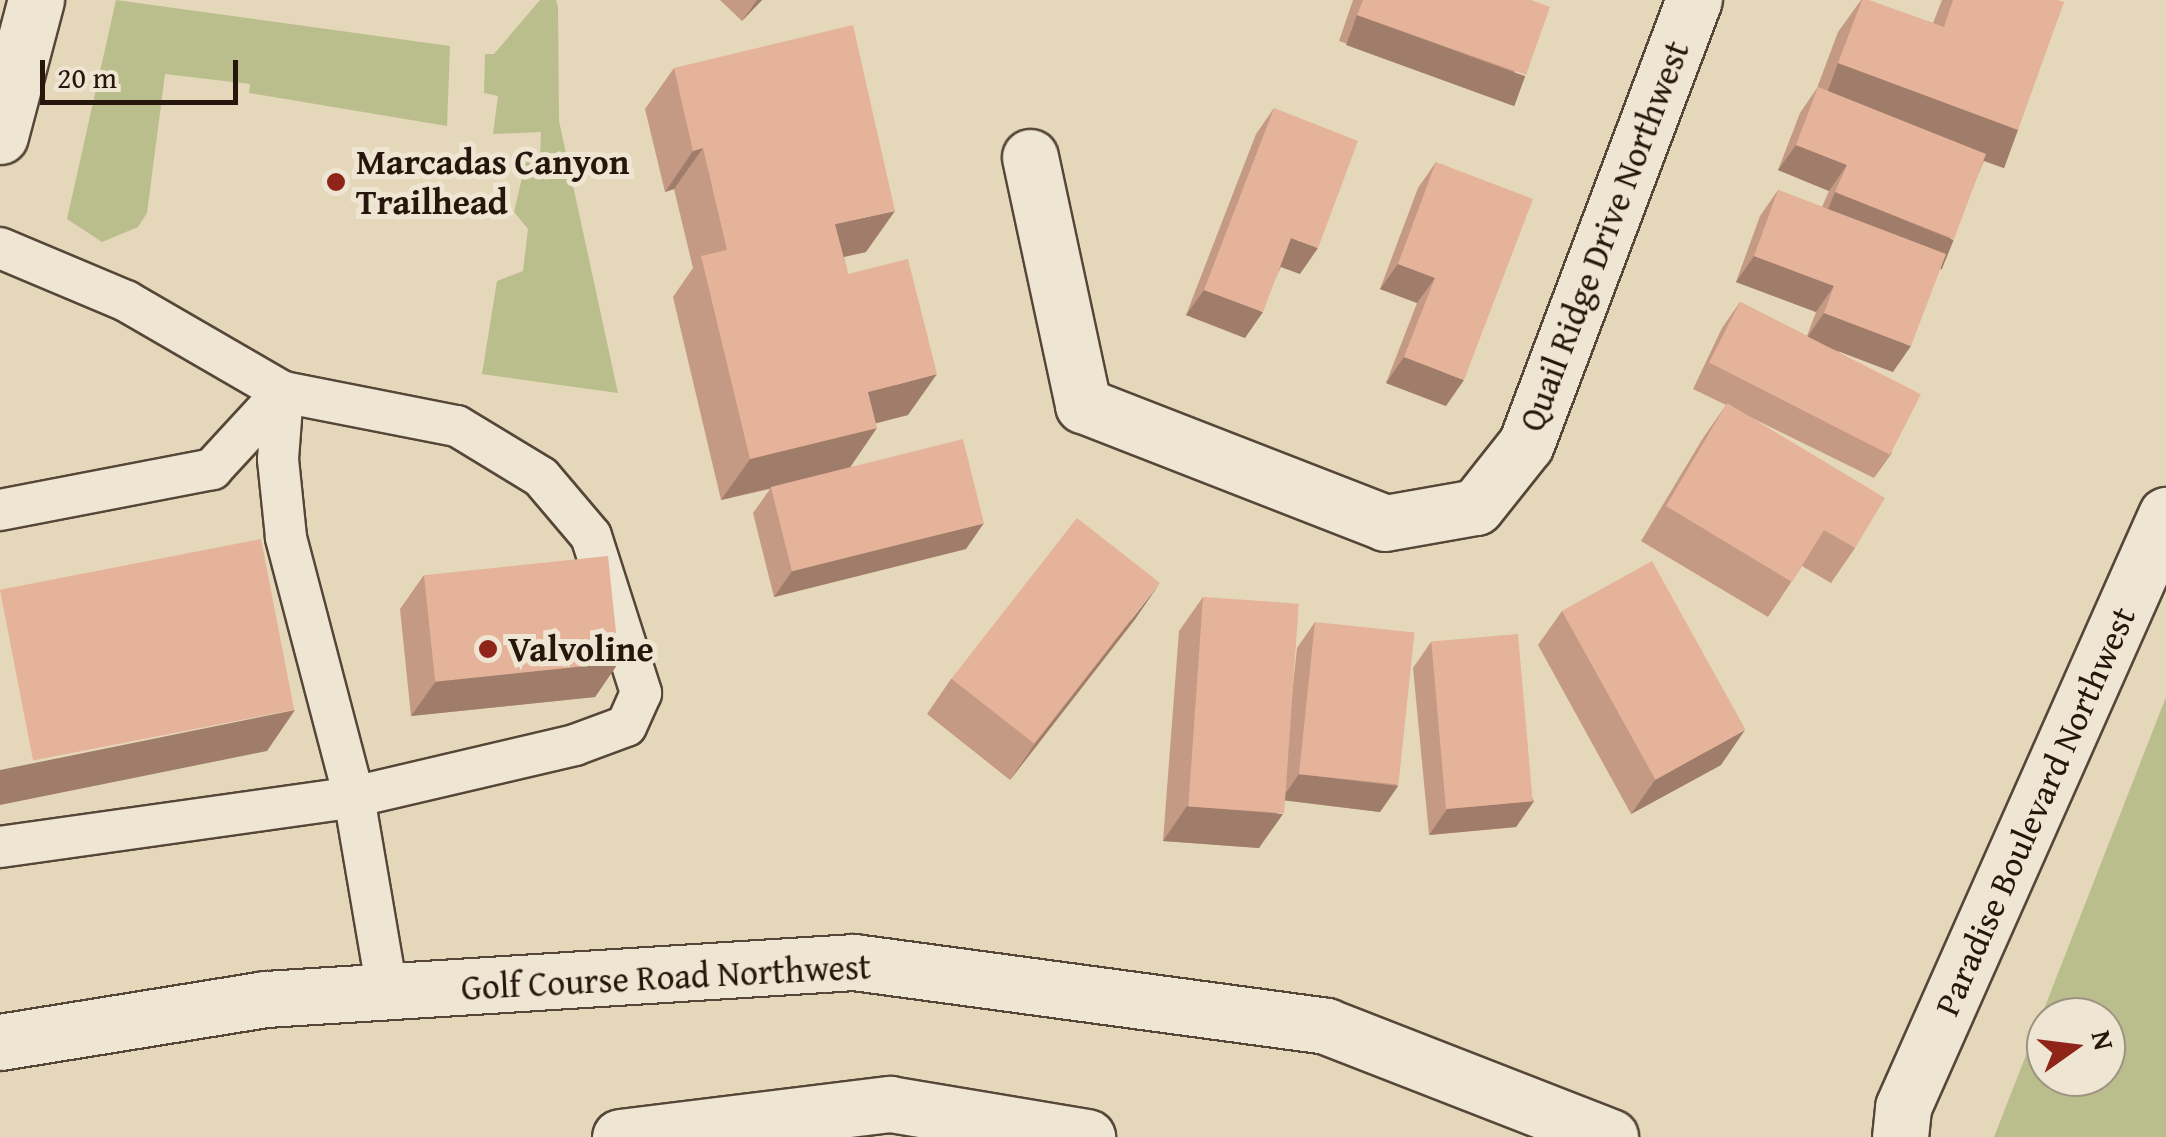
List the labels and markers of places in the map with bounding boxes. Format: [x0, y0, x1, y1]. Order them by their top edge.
place label: Marcadas Canyon Trailhead [356, 141, 629, 223]
marker: Marcadas Canyon Trailhead [325, 171, 347, 193]
place label: Valvoline [508, 628, 654, 670]
marker: Valvoline [477, 638, 499, 660]

